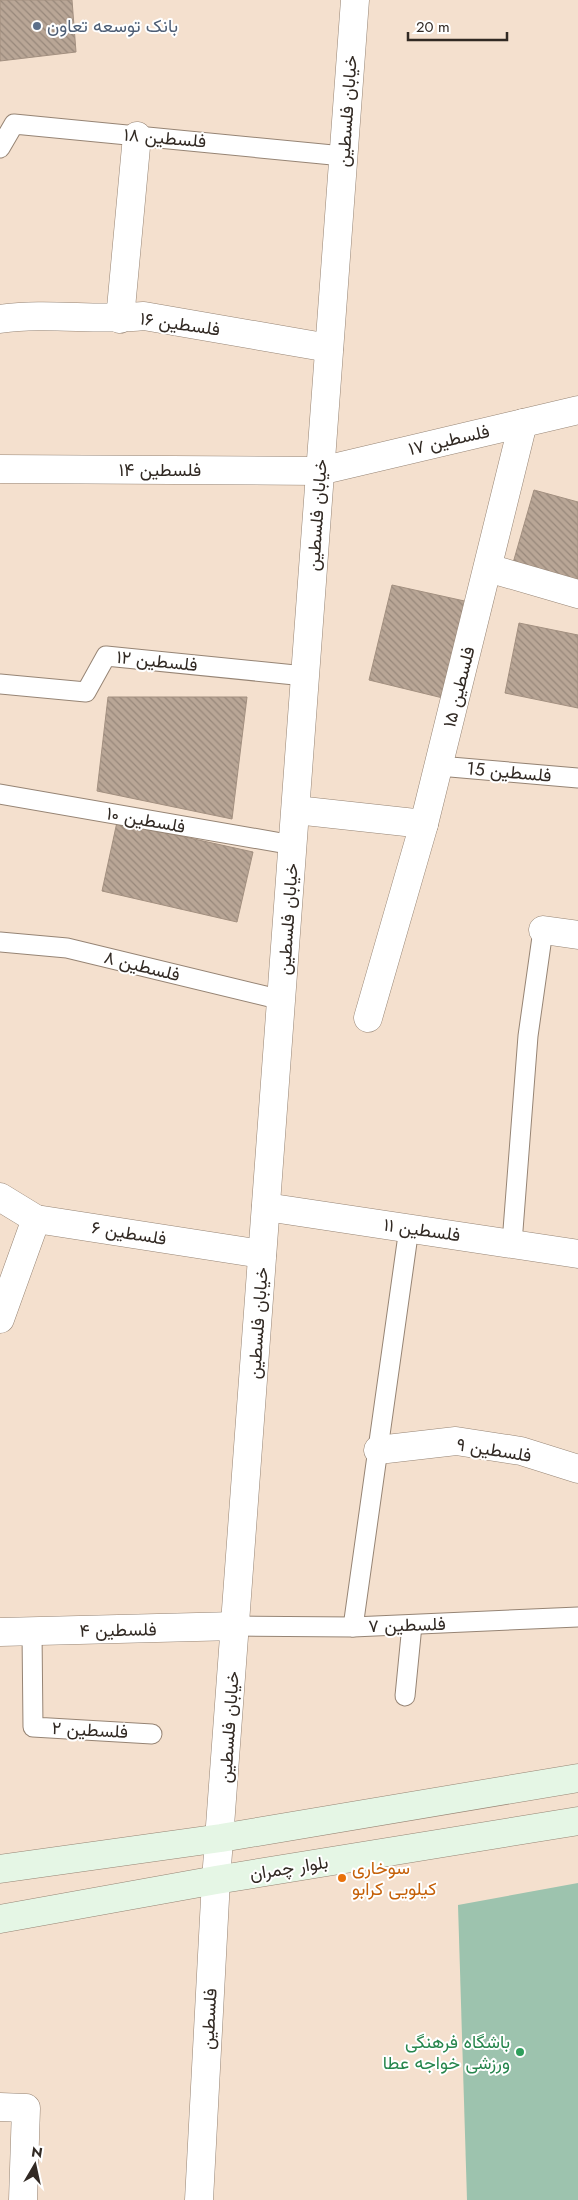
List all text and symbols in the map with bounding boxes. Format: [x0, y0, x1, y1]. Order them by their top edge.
scale bar [408, 10, 507, 42]
place label: بانک توسعه تعاون [47, 13, 178, 39]
text: 20 m [416, 16, 450, 38]
marker: بانک توسعه تعاون [31, 20, 43, 32]
street label: خیابان فلسطین [330, 54, 364, 168]
street label: فلسطین ۱۸ [123, 121, 207, 155]
street label: فلسطین ۱۶ [138, 306, 222, 342]
street label: فلسطین ۱۷ [406, 418, 492, 462]
street label: فلسطین ۱۴ [119, 457, 201, 483]
street label: خیابان فلسطین [300, 458, 334, 572]
street label: فلسطین ۱۲ [115, 644, 199, 678]
street label: فلسطین ۱۵ [436, 644, 482, 730]
street label: فلسطین 15 [465, 755, 553, 789]
street label: فلسطین ۱۰ [105, 800, 187, 840]
street label: خیابان فلسطین [271, 862, 305, 976]
street label: فلسطین ۸ [101, 944, 183, 988]
street label: فلسطین ۱۱ [382, 1212, 462, 1248]
street label: فلسطین ۶ [90, 1214, 168, 1252]
street label: خیابان فلسطین [241, 1266, 275, 1380]
street label: فلسطین ۹ [455, 1431, 533, 1469]
street label: فلسطین ۷ [368, 1611, 446, 1639]
street label: فلسطین ۴ [79, 1616, 157, 1644]
street label: خیابان فلسطین [212, 1670, 246, 1784]
street label: فلسطین ۲ [51, 1715, 129, 1745]
street label: بلوار چمران [248, 1849, 330, 1887]
place label: سوخاری کیلویی کرابو [352, 1855, 437, 1902]
marker: سوخاری کیلویی کرابو [336, 1872, 348, 1884]
street label: فلسطین [194, 1988, 224, 2050]
place label: باشگاه فرهنگی ورزشی خواجه عطا [383, 2029, 510, 2076]
marker: باشگاه فرهنگی ورزشی خواجه عطا [514, 2046, 526, 2058]
north arrow [10, 2140, 60, 2190]
text: N [30, 2141, 44, 2163]

